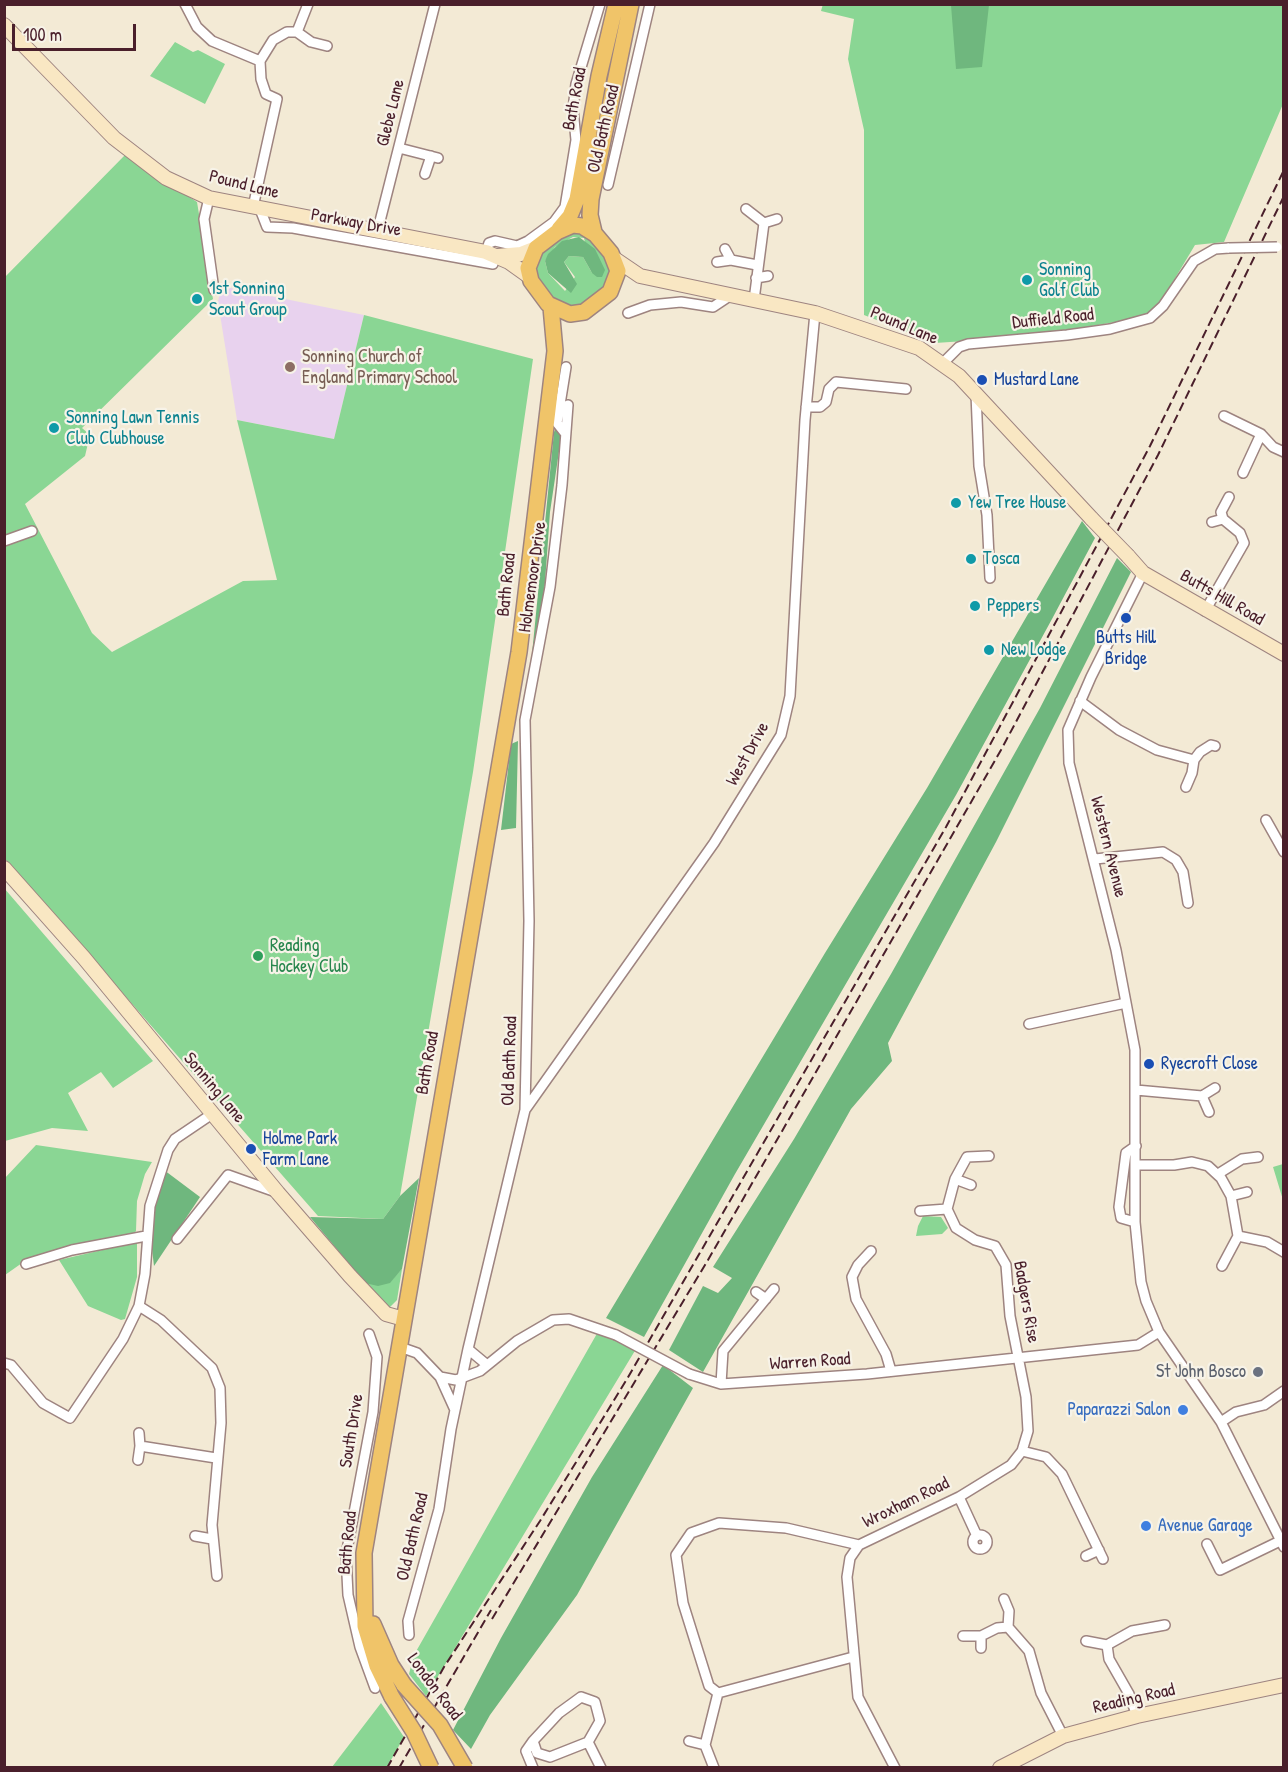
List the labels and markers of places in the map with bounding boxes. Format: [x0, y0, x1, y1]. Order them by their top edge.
place label: Sonning Golf Club [1039, 259, 1100, 302]
marker: Sonning Golf Club [1020, 273, 1034, 287]
place label: 1st Sonning Scout Group [209, 278, 287, 320]
marker: 1st Sonning Scout Group [190, 292, 204, 306]
place label: Sonning Church of England Primary School [302, 346, 457, 388]
marker: Sonning Church of England Primary School [283, 360, 297, 374]
place label: Mustard Lane [994, 369, 1079, 391]
marker: Mustard Lane [975, 373, 989, 387]
place label: Sonning Lawn Tennis Club Clubhouse [66, 407, 199, 450]
marker: Sonning Lawn Tennis Club Clubhouse [47, 421, 61, 435]
place label: Yew Tree House [968, 492, 1066, 514]
marker: Yew Tree House [949, 496, 963, 510]
place label: Tosca [983, 548, 1020, 570]
marker: Tosca [964, 552, 978, 566]
place label: Peppers [987, 595, 1039, 617]
marker: Peppers [968, 599, 982, 613]
marker: Butts Hill Bridge [1119, 611, 1133, 625]
place label: Butts Hill Bridge [1096, 627, 1156, 670]
place label: New Lodge [1001, 639, 1066, 661]
marker: New Lodge [982, 643, 996, 657]
place label: Reading Hockey Club [270, 935, 348, 978]
marker: Reading Hockey Club [251, 949, 265, 963]
place label: Ryecroft Close [1161, 1053, 1258, 1075]
marker: Ryecroft Close [1142, 1057, 1156, 1071]
place label: Holme Park Farm Lane [263, 1128, 337, 1170]
marker: Holme Park Farm Lane [244, 1142, 258, 1156]
place label: St John Bosco [1156, 1361, 1246, 1383]
marker: St John Bosco [1251, 1365, 1265, 1379]
place label: Paparazzi Salon [1067, 1399, 1171, 1421]
marker: Paparazzi Salon [1176, 1403, 1190, 1417]
place label: Avenue Garage [1158, 1515, 1253, 1537]
marker: Avenue Garage [1139, 1519, 1153, 1533]

